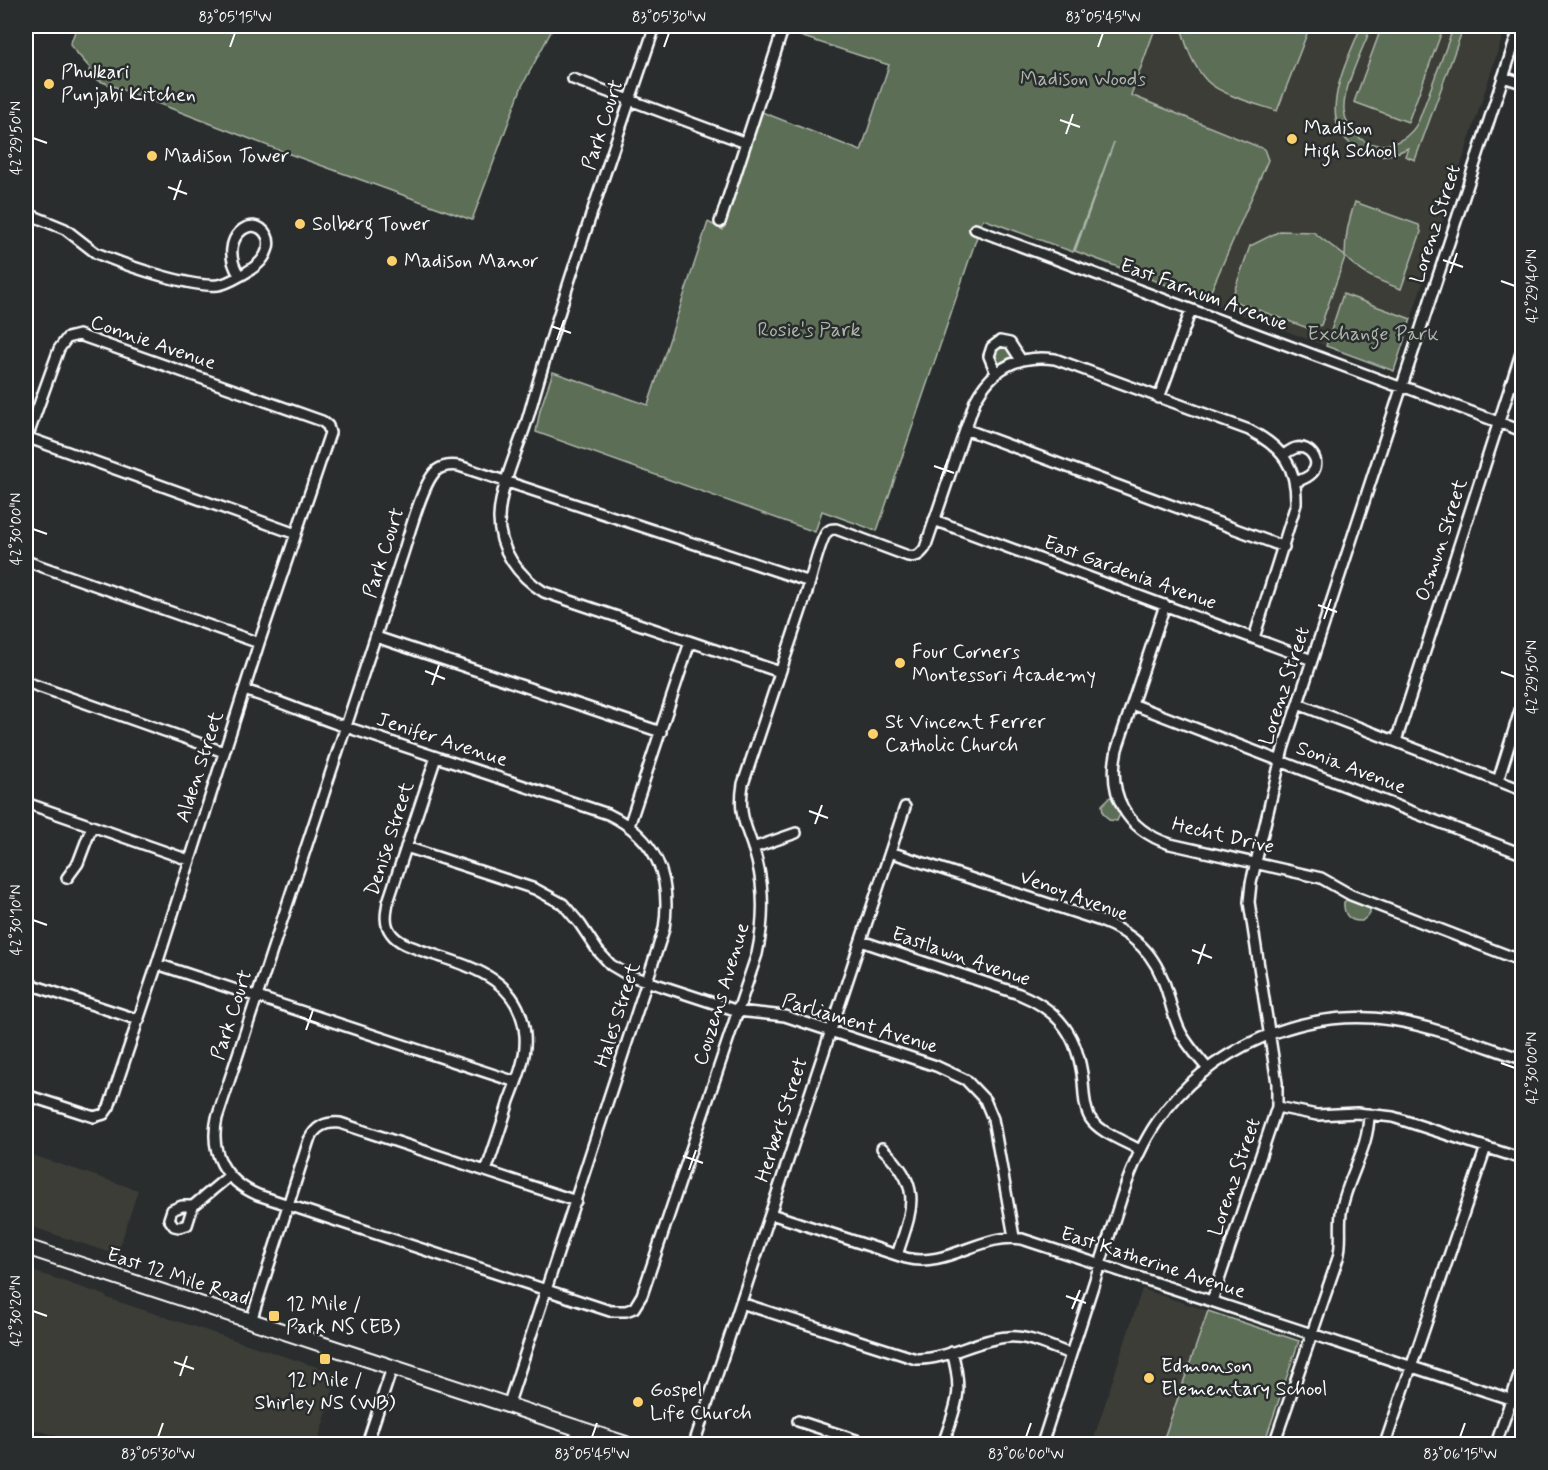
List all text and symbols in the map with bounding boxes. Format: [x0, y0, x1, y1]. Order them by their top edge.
text: 83°05'15"W [198, 8, 272, 28]
text: 83°05'30"W [632, 8, 706, 28]
text: 83°05'45"W [1065, 8, 1141, 28]
place label: Phulkari Punjabi Kitchen [61, 59, 196, 109]
park label: Madison Woods [1020, 66, 1146, 93]
street label: Park Court [576, 76, 630, 174]
marker: Phulkari Punjabi Kitchen [42, 77, 56, 91]
text: 42°29'50"N [7, 101, 27, 175]
place label: Madison High School [1304, 115, 1397, 167]
marker: Madison High School [1285, 132, 1299, 146]
place label: Madison Tower [164, 143, 289, 170]
marker: Madison Tower [145, 149, 159, 163]
street label: Lorenz Street [1404, 161, 1468, 287]
place label: Solberg Tower [312, 211, 431, 240]
marker: Solberg Tower [293, 217, 307, 231]
place label: Madison Manor [404, 248, 539, 275]
text: 42°29'40"N [1523, 249, 1543, 323]
street label: East Farnum Avenue [1116, 252, 1292, 338]
marker: Madison Manor [385, 254, 399, 268]
street label: Connie Avenue [87, 309, 220, 377]
park label: Rosie's Park [758, 317, 860, 344]
park label: Exchange Park [1307, 321, 1439, 350]
street label: Osmun Street [1410, 475, 1475, 605]
text: 42°30'00"N [7, 493, 27, 565]
street label: Park Court [357, 504, 411, 602]
street label: East Gardenia Avenue [1040, 529, 1220, 617]
street label: Lorenz Street [1253, 623, 1317, 749]
place label: Four Corners Montessori Academy [912, 639, 1096, 689]
text: 42°29'50"N [1523, 640, 1543, 714]
marker: Four Corners Montessori Academy [893, 656, 907, 670]
street label: Jenifer Avenue [373, 706, 511, 774]
street label: Alden Street [169, 708, 231, 826]
place label: St Vincent Ferrer Catholic Church [885, 709, 1046, 759]
marker: St Vincent Ferrer Catholic Church [866, 727, 880, 741]
street label: Sonia Avenue [1292, 735, 1410, 801]
street label: Denise Street [359, 778, 421, 900]
street label: Hecht Drive [1169, 811, 1277, 861]
street label: Venoy Avenue [1016, 864, 1132, 928]
text: 42°30'10"N [7, 884, 27, 956]
street label: Couzens Avenue [687, 919, 757, 1069]
street label: Eastlawn Avenue [888, 921, 1034, 993]
street label: Hales Street [588, 959, 648, 1071]
street label: Park Court [205, 966, 259, 1064]
street label: Parliament Avenue [779, 987, 941, 1061]
text: 42°30'00"N [1523, 1032, 1543, 1104]
street label: Herbert Street [749, 1054, 815, 1186]
street label: Lorenz Street [1202, 1114, 1268, 1240]
street label: East Katherine Avenue [1057, 1220, 1249, 1306]
street label: East 12 Mile Road [103, 1241, 253, 1313]
text: 42°30'20"N [7, 1275, 27, 1347]
place label: 12 Mile / Park NS (EB) [286, 1291, 400, 1341]
marker: 12 Mile / Park NS (EB) [267, 1309, 281, 1323]
marker: 12 Mile / Shirley NS (WB) [318, 1352, 332, 1366]
place label: Edmonson Elementary School [1161, 1353, 1327, 1403]
place label: 12 Mile / Shirley NS (WB) [255, 1367, 395, 1417]
marker: Edmonson Elementary School [1142, 1371, 1156, 1385]
place label: Gospel Life Church [650, 1377, 752, 1427]
marker: Gospel Life Church [631, 1395, 645, 1409]
text: 83°05'30"W [121, 1445, 195, 1465]
text: 83°05'45"W [554, 1445, 630, 1465]
text: 83°06'00"W [988, 1445, 1064, 1465]
text: 83°06'15"W [1423, 1445, 1497, 1465]

